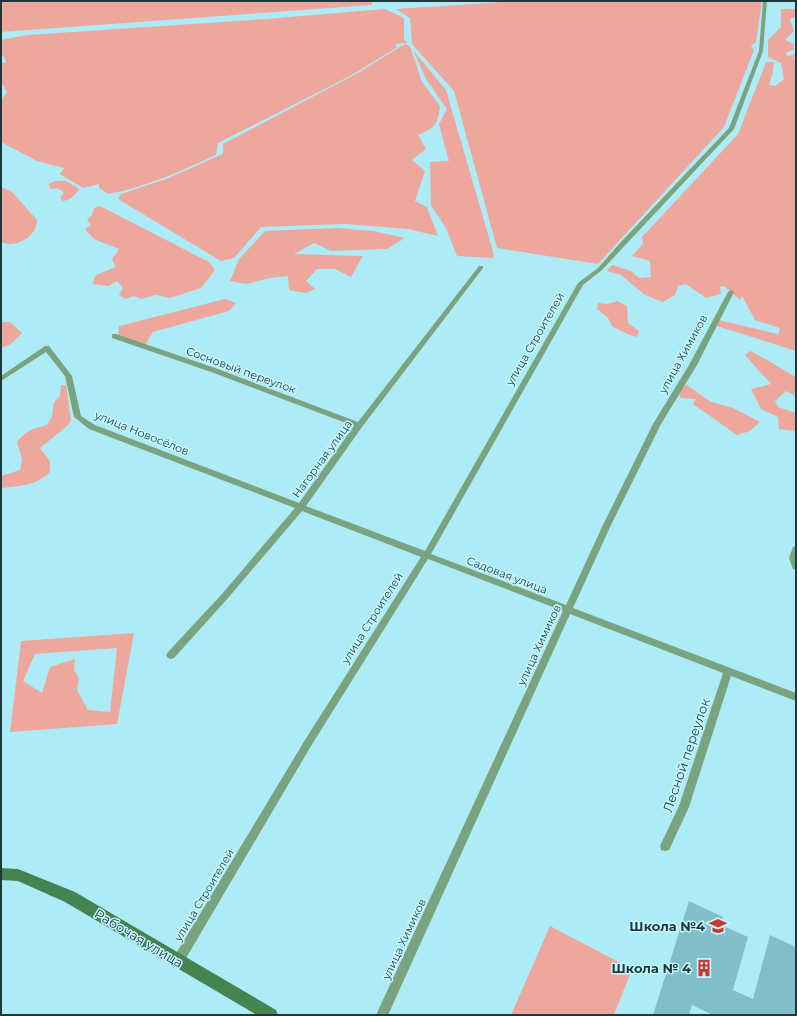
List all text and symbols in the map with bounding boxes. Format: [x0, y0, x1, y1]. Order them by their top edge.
street label: улица Строителей [502, 290, 567, 389]
street label: улица Химиков [655, 312, 710, 397]
street label: Сосновый переулок [184, 344, 298, 397]
street label: улица Новосёлов [92, 407, 191, 458]
street label: Нагорная улица [289, 417, 355, 501]
street label: Садовая улица [465, 553, 549, 597]
street label: улица Строителей [338, 570, 406, 667]
street label: улица Химиков [514, 602, 564, 689]
street label: Лесной переулок [659, 695, 713, 814]
street label: улица Строителей [170, 846, 237, 945]
street label: улица Химиков [379, 896, 429, 983]
street label: Рабочая улица [92, 905, 186, 971]
school or university icon: Школа №4 [708, 916, 728, 936]
place label: Школа №4 [629, 918, 705, 934]
building icon: Школа № 4 [694, 958, 714, 978]
place label: Школа № 4 [612, 960, 691, 976]

